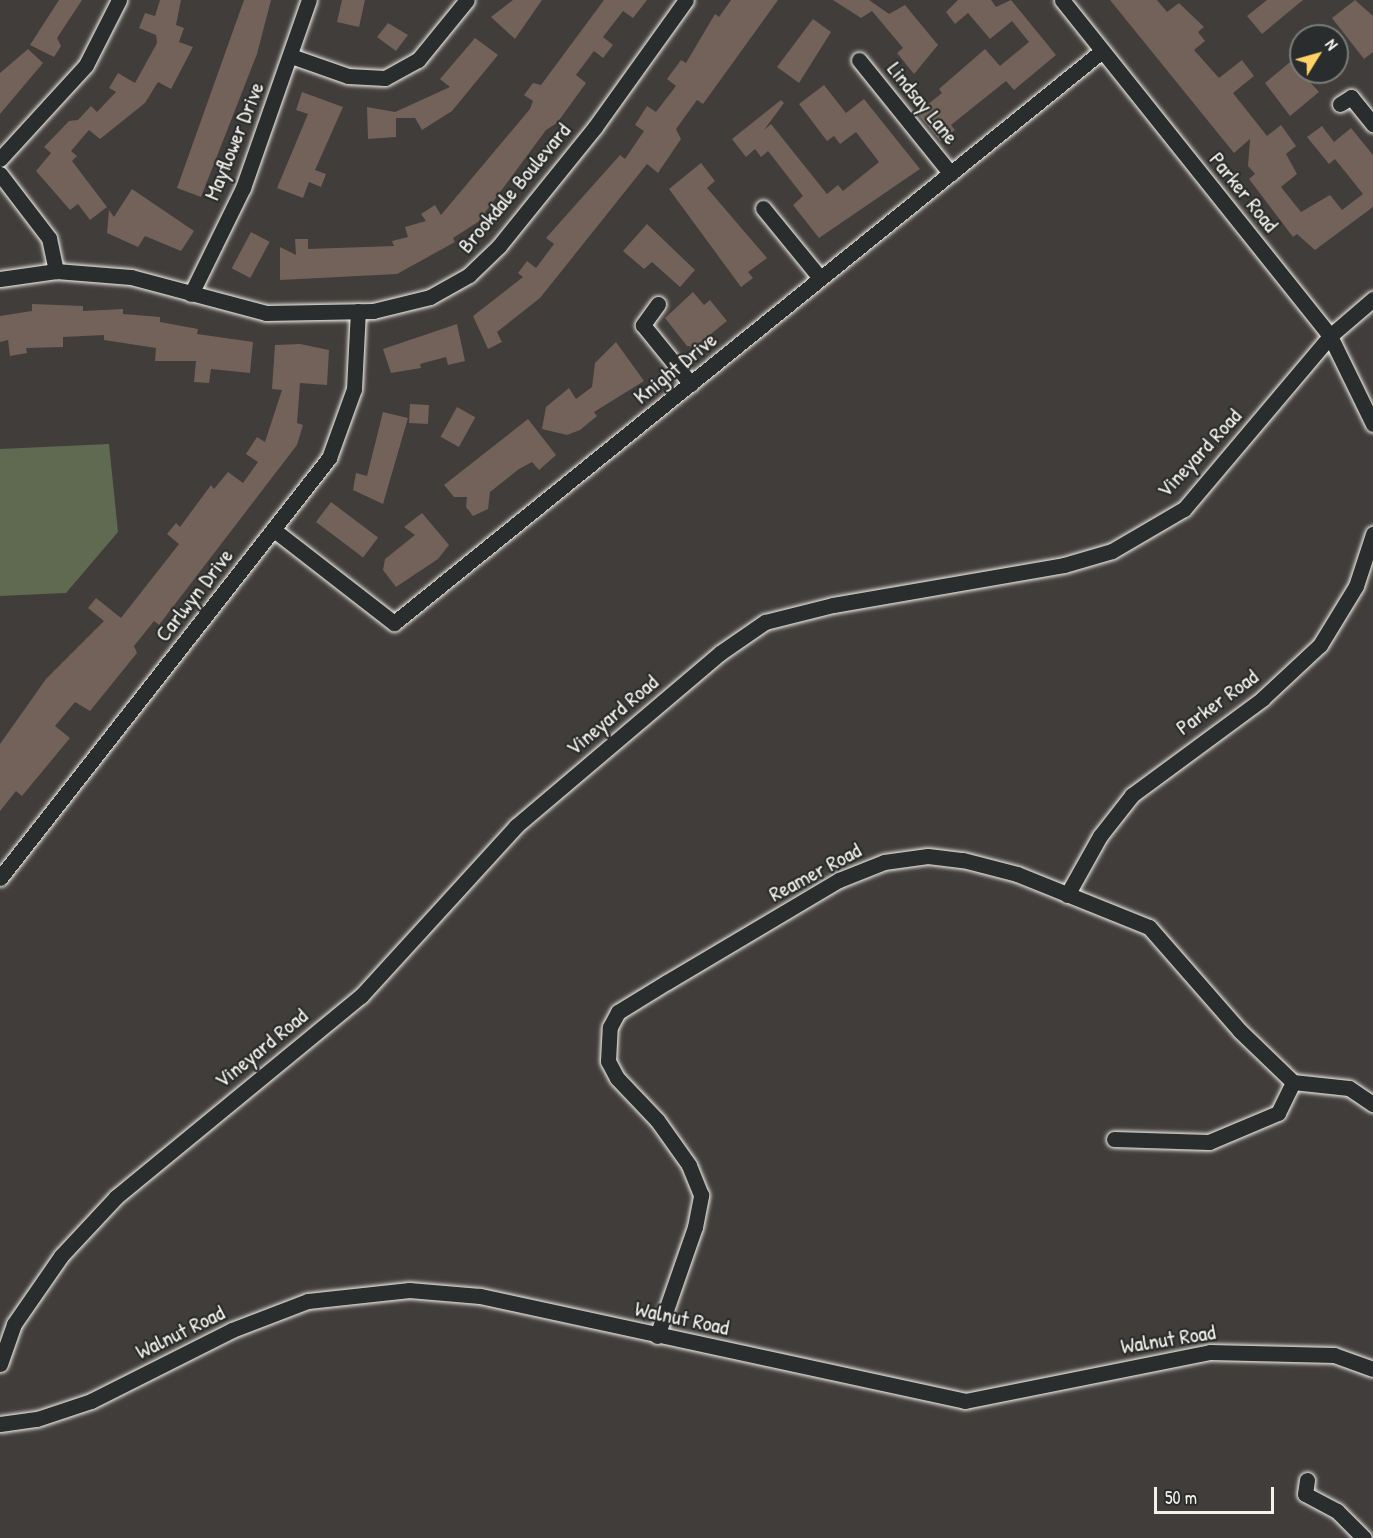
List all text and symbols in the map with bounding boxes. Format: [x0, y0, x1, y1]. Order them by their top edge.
north arrow [1289, 24, 1349, 84]
text: N [1320, 34, 1343, 54]
street label: Lindsay Lane [882, 56, 964, 150]
street label: Mayflower Drive [198, 78, 270, 204]
street label: Brookdale Boulevard [452, 118, 576, 258]
street label: Parker Road [1204, 147, 1284, 237]
street label: Knight Drive [628, 326, 722, 410]
street label: Vineyard Road [1151, 403, 1247, 503]
street label: Carlwyn Drive [149, 543, 239, 647]
street label: Parker Road [1171, 663, 1263, 741]
street label: Vineyard Road [561, 669, 663, 761]
street label: Reamer Road [764, 837, 866, 907]
street label: Vineyard Road [209, 1002, 313, 1094]
street label: Walnut Road [633, 1295, 731, 1341]
street label: Walnut Road [131, 1299, 229, 1365]
street label: Walnut Road [1119, 1318, 1217, 1360]
scale bar [1157, 1475, 1277, 1513]
text: 50 m [1165, 1485, 1197, 1510]

